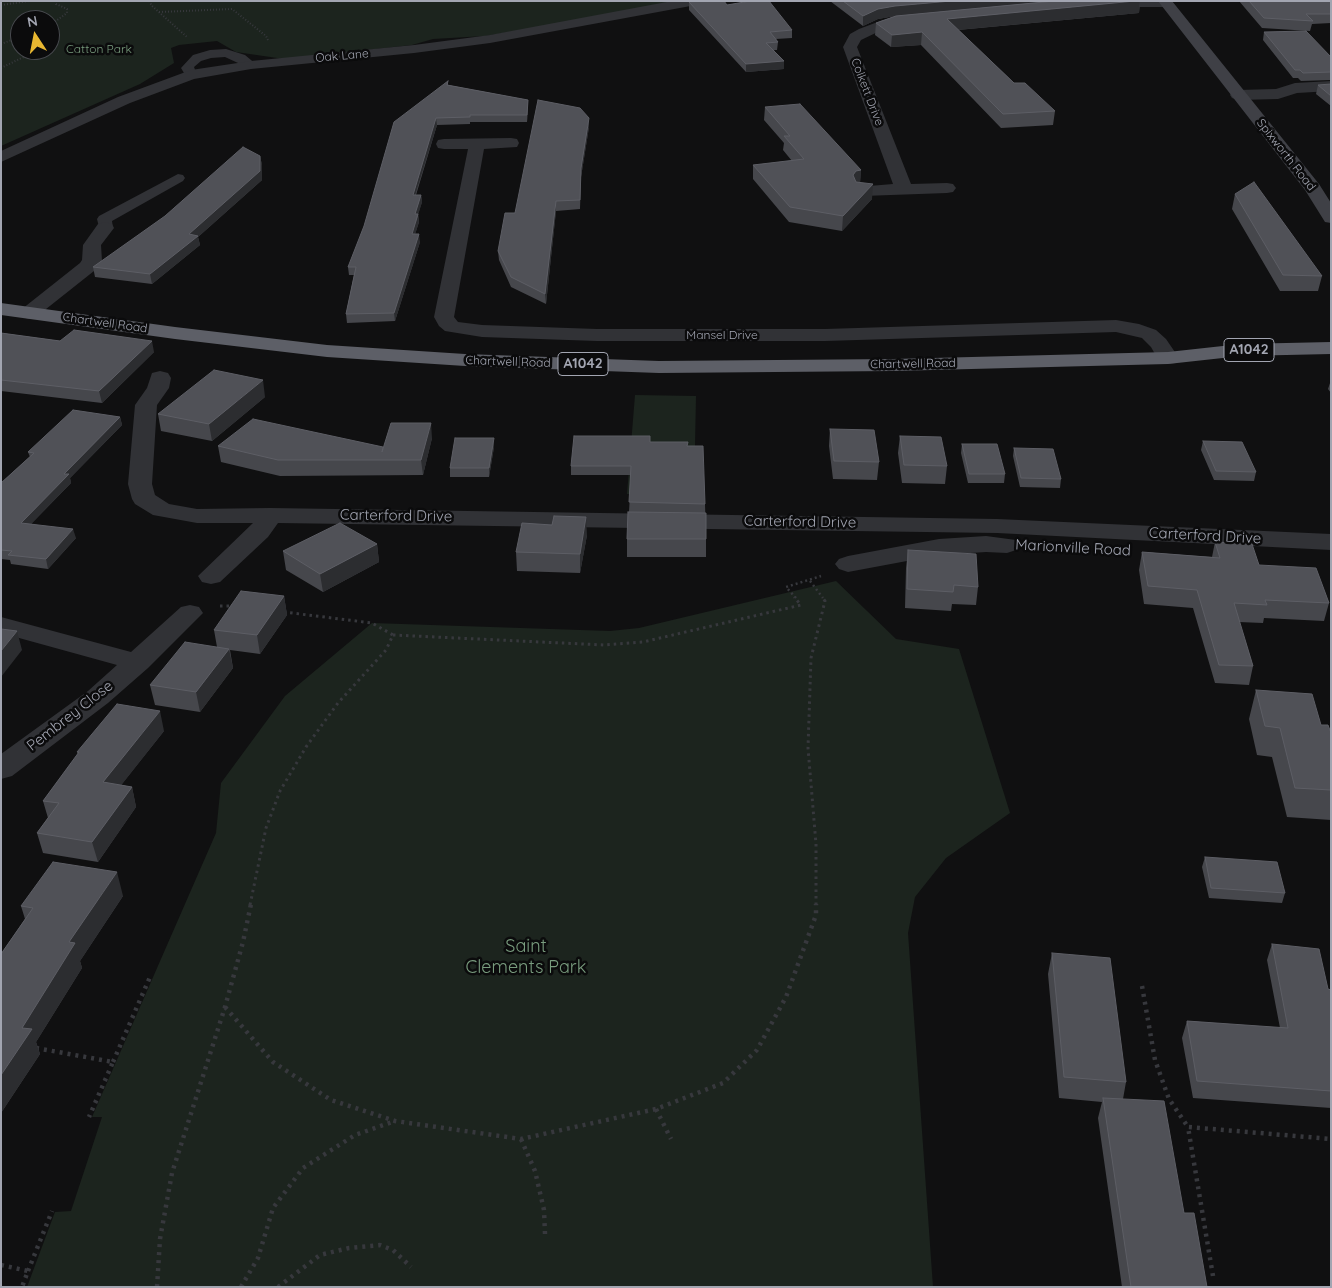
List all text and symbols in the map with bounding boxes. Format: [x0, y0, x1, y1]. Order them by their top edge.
north arrow [10, 10, 60, 60]
text: N [26, 11, 39, 31]
park label: Catton Park [66, 42, 132, 56]
street label: Oak Lane [315, 46, 369, 66]
street label: Colkett Drive [848, 56, 886, 128]
street label: Spixworth Road [1253, 116, 1319, 194]
street label: Chartwell Road [62, 310, 148, 336]
street label: Mansel Drive [686, 328, 758, 342]
road number: A1042 [1224, 338, 1274, 362]
road number: A1042 [558, 352, 608, 376]
street label: Chartwell Road [465, 353, 551, 371]
street label: Chartwell Road [870, 356, 956, 372]
street label: Carterford Drive [340, 506, 452, 526]
street label: Carterford Drive [744, 512, 856, 532]
street label: Carterford Drive [1148, 524, 1262, 548]
street label: Marionville Road [1015, 536, 1131, 560]
street label: Pembrey Close [23, 677, 117, 755]
park label: Saint Clements Park [466, 936, 586, 979]

